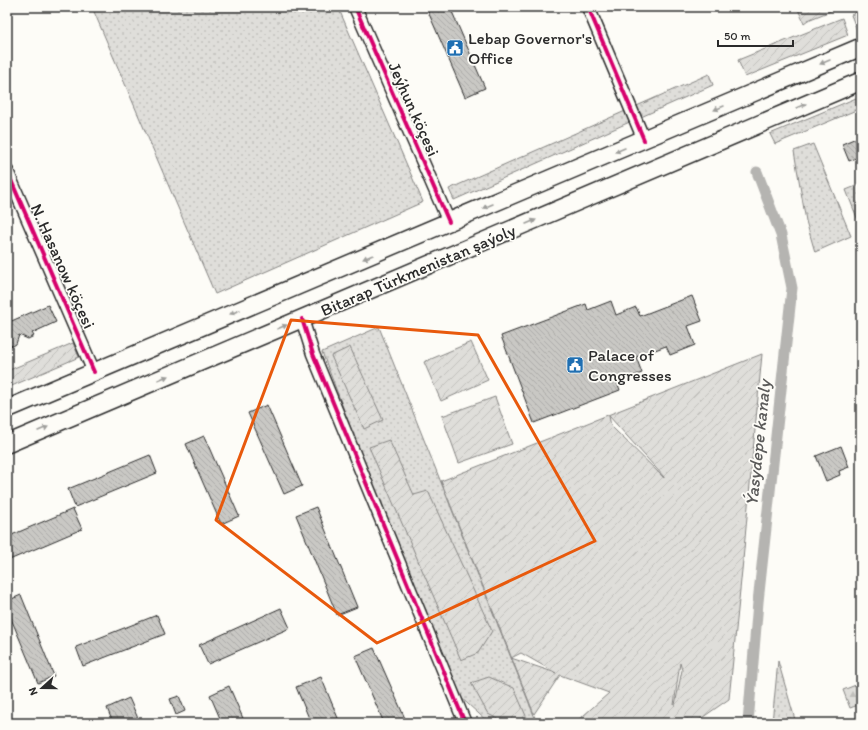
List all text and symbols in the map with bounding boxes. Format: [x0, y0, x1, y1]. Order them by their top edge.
scale bar [718, 22, 793, 48]
place label: Lebap Governor's Office [468, 28, 592, 68]
text: 50 m [724, 29, 750, 43]
public building icon: Lebap Governor's Office [445, 38, 465, 58]
street label: Jeýhun köçesi [384, 59, 444, 159]
one-way arrow [819, 60, 831, 66]
one-way arrow [796, 103, 808, 109]
one-way arrow [714, 105, 725, 111]
one-way arrow [615, 147, 626, 153]
street label: N. Hasanow köçesi [26, 200, 100, 332]
one-way arrow [482, 203, 493, 209]
one-way arrow [525, 219, 536, 225]
street label: Bitarap Türkmenistan şaýoly [318, 220, 518, 320]
one-way arrow [362, 253, 374, 260]
one-way arrow [229, 310, 241, 316]
one-way arrow [277, 324, 289, 330]
place label: Palace of Congresses [588, 345, 672, 385]
public building icon: Palace of Congresses [565, 355, 585, 375]
one-way arrow [157, 375, 168, 381]
water label: Ýasydepe kanaly [740, 376, 776, 507]
one-way arrow [37, 425, 49, 431]
north arrow [22, 668, 62, 708]
text: N [26, 686, 41, 697]

